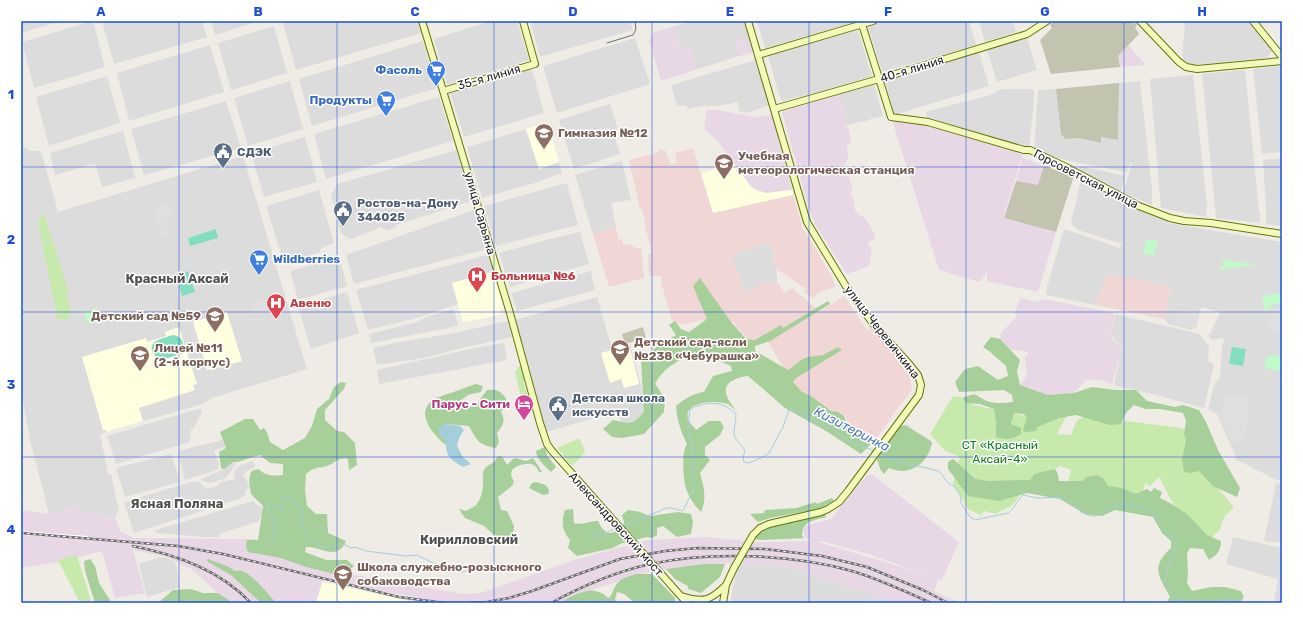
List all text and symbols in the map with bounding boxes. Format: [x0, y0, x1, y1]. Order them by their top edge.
text: A [96, 4, 106, 19]
text: B [253, 4, 263, 19]
text: C [410, 4, 420, 19]
text: D [568, 4, 578, 19]
text: E [726, 4, 734, 19]
text: F [884, 4, 892, 19]
text: G [1040, 4, 1050, 19]
text: H [1197, 4, 1207, 19]
street label: 40-я линия [878, 53, 946, 85]
supermarket icon: Фасоль [425, 59, 447, 87]
street label: 35-я линия [456, 61, 522, 93]
place label: Фасоль [375, 63, 422, 77]
text: 1 [8, 87, 14, 102]
supermarket icon: Продукты [375, 89, 397, 117]
place label: Продукты [309, 93, 372, 107]
school or university icon: Гимназия №12 [533, 122, 555, 150]
place label: Гимназия №12 [558, 126, 648, 140]
public building icon: СДЭК [212, 141, 234, 169]
place label: СДЭК [237, 145, 272, 159]
street label: Горсоветская улица [1031, 147, 1141, 211]
place label: Учебная метеорологическая станция [738, 149, 914, 177]
school or university icon: Учебная метеорологическая станция [713, 152, 735, 180]
street label: улица Сарьяна [461, 170, 499, 256]
place label: Ростов-на-Дону 344025 [357, 196, 458, 224]
public building icon: Ростов-на-Дону 344025 [332, 199, 354, 227]
text: 2 [7, 232, 15, 247]
supermarket icon: Wildberries [248, 248, 270, 276]
place label: Wildberries [273, 252, 341, 266]
hospital icon: Больница №6 [466, 265, 488, 293]
place label: Больница №6 [491, 269, 576, 283]
district label: Красный Аксай [125, 271, 229, 286]
street label: улица Черевичкина [841, 283, 923, 381]
hospital icon: Авеню [265, 292, 287, 320]
place label: Авеню [290, 296, 331, 310]
school or university icon: Детский сад №59 [204, 305, 226, 333]
place label: Детский сад №59 [91, 309, 201, 323]
place label: Детский сад-ясли №238 «Чебурашка» [634, 335, 759, 363]
school or university icon: Детский сад-ясли №238 «Чебурашка» [609, 338, 631, 366]
place label: Лицей №11 (2-й корпус) [154, 341, 231, 369]
school or university icon: Лицей №11 (2-й корпус) [129, 344, 151, 372]
text: 3 [7, 377, 16, 392]
place label: Детская школа искусств [572, 391, 665, 419]
hotel icon: Парус - Сити [513, 393, 535, 421]
public building icon: Детская школа искусств [547, 394, 569, 422]
place label: Парус - Сити [432, 397, 510, 411]
water label: Кизитеринка [812, 404, 893, 455]
park label: СТ «Красный Аксай-4» [962, 438, 1038, 466]
street label: Александровский мост [566, 469, 666, 579]
district label: Ясная Поляна [131, 496, 223, 511]
text: 4 [7, 522, 16, 537]
district label: Кирилловский [420, 532, 518, 547]
place label: Школа служебно-розыскного собаководства [357, 560, 542, 588]
school or university icon: Школа служебно-розыскного собаководства [332, 563, 354, 591]

